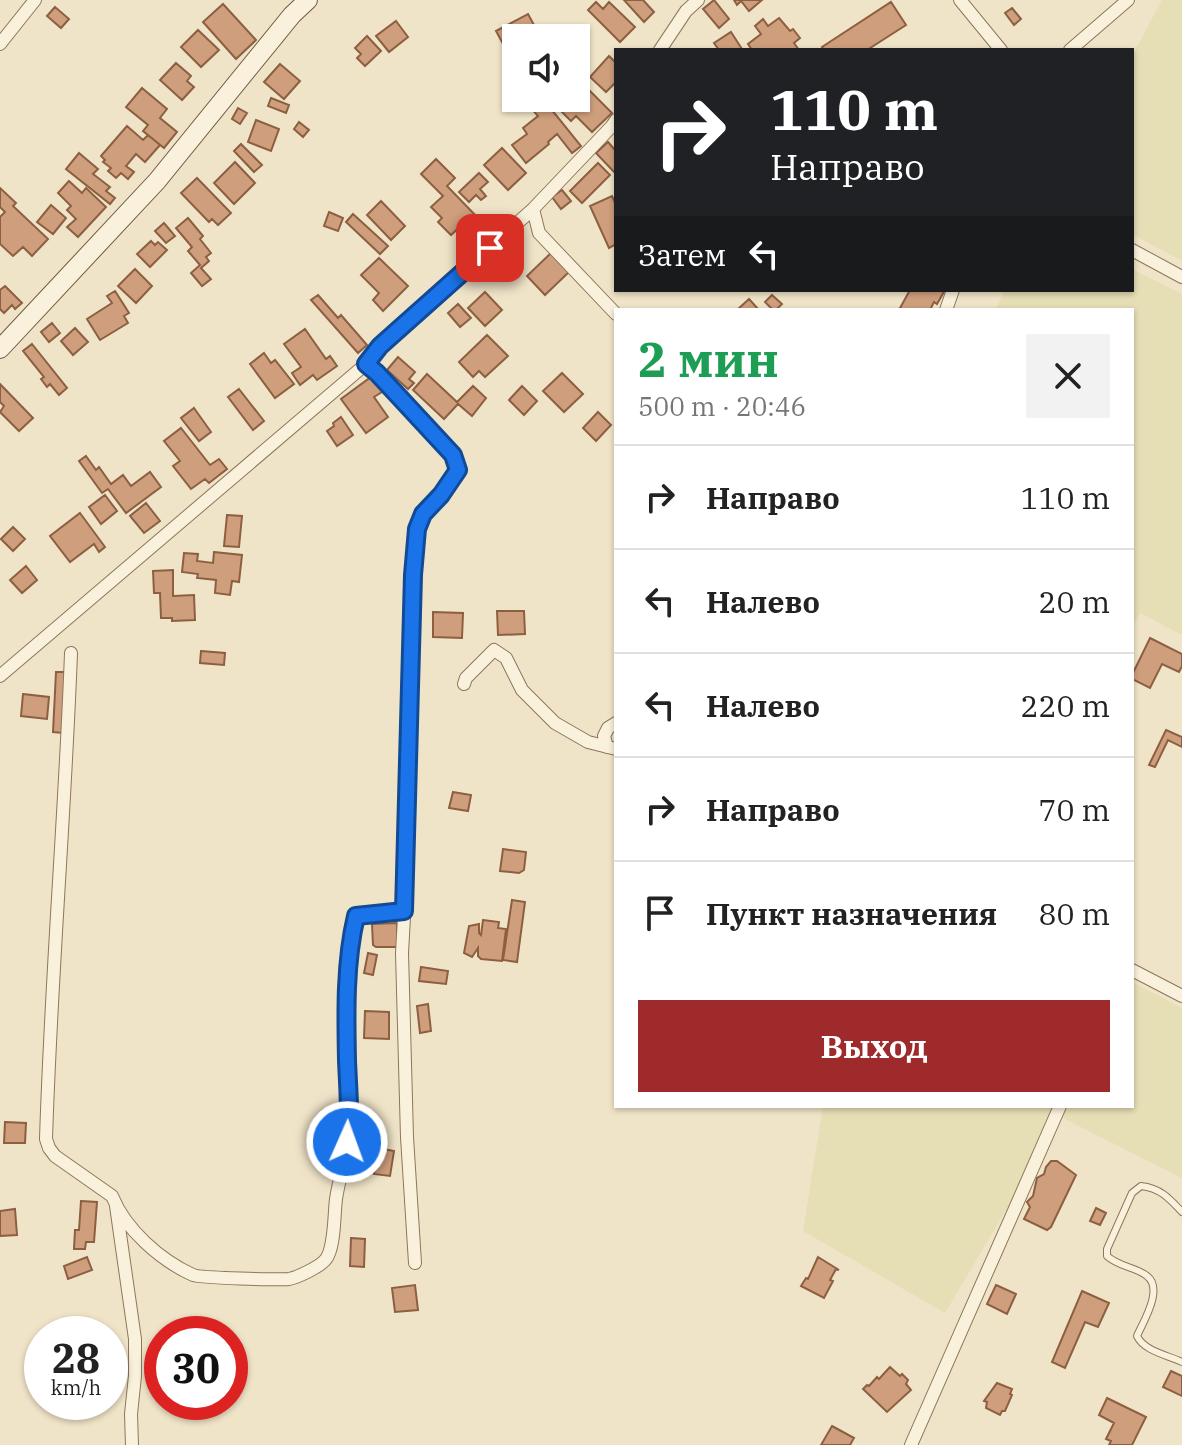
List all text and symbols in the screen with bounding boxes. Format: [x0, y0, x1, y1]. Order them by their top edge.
map controls [502, 24, 590, 112]
button: sound [502, 24, 590, 112]
text: 110 m [770, 73, 938, 145]
icon: right [638, 80, 742, 184]
text: Направо [770, 143, 925, 190]
pin [456, 214, 524, 282]
icon: arrive [468, 226, 512, 270]
icon: left [742, 232, 786, 276]
text: Затем [638, 235, 726, 274]
text: 2 мин [638, 328, 779, 390]
button: close [1026, 334, 1110, 418]
text: 500 m · 20:46 [638, 389, 806, 423]
icon: right [638, 475, 682, 519]
text: Направо [706, 478, 840, 517]
text: 110 m [1020, 478, 1110, 517]
icon: left [638, 579, 682, 623]
text: Налево [706, 582, 820, 621]
text: 20 m [1038, 582, 1110, 621]
icon: left [638, 683, 682, 727]
text: Налево [706, 686, 820, 725]
text: 220 m [1020, 686, 1110, 725]
icon: right [638, 787, 682, 831]
text: Направо [706, 790, 840, 829]
text: 70 m [1038, 790, 1110, 829]
icon: arrive [638, 891, 682, 935]
text: Пункт назначения [706, 894, 997, 933]
text: 80 m [1038, 894, 1110, 933]
button: Выход [638, 1000, 1110, 1092]
position arrow [305, 1100, 389, 1184]
speed limit sign: 30 [144, 1316, 248, 1420]
text: 28 [52, 1332, 100, 1384]
text: km/h [51, 1374, 101, 1401]

